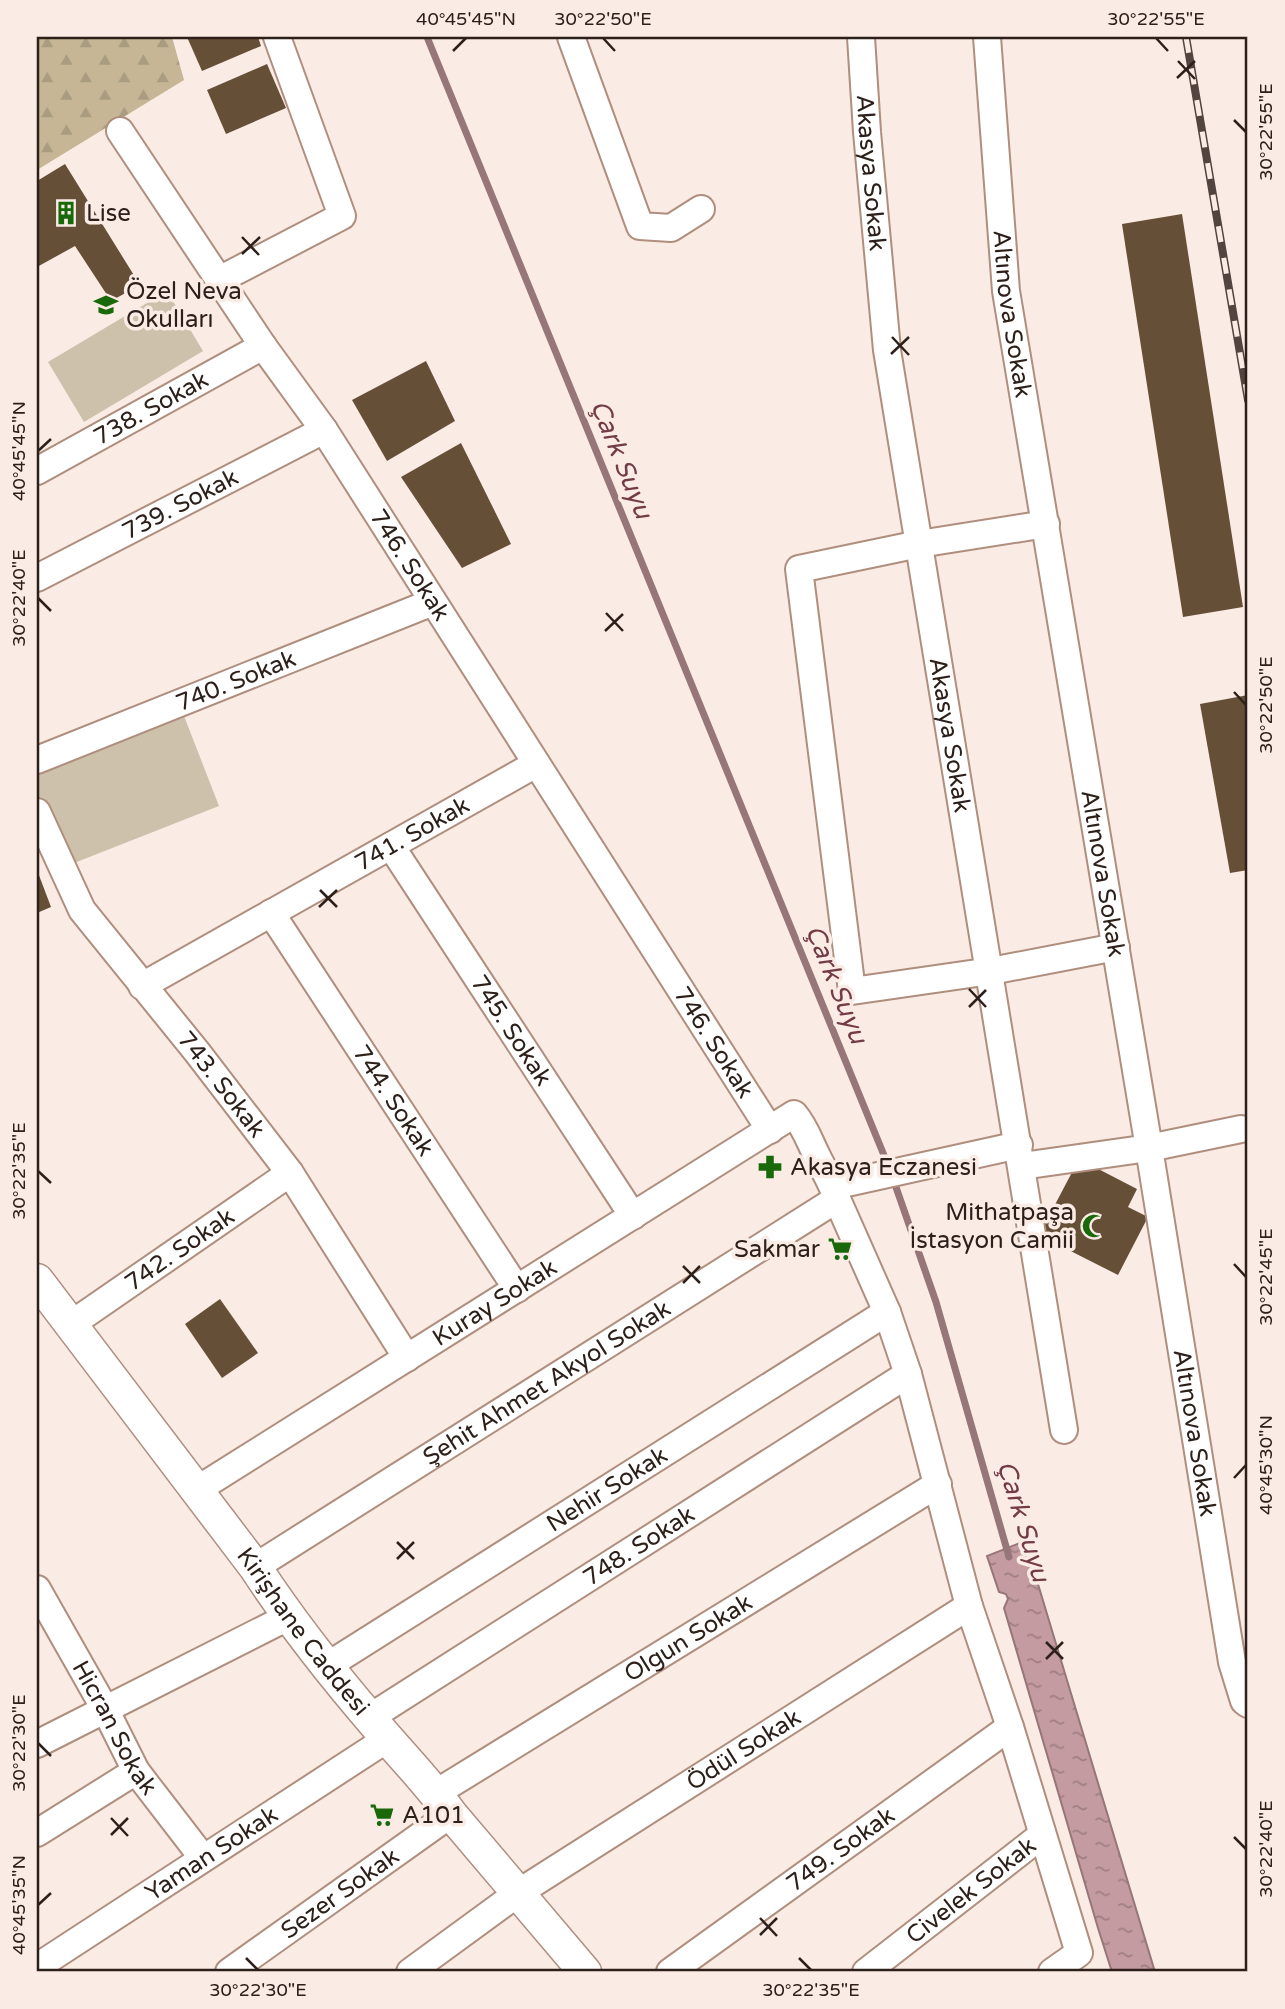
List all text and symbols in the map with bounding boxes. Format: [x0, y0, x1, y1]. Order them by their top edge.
text: 40°45'45"N [416, 8, 516, 30]
text: 30°22'50"E [554, 8, 652, 30]
text: 30°22'55"E [1107, 8, 1205, 30]
text: 30°22'55"E [1255, 83, 1277, 181]
street label: Akasya Sokak [850, 94, 892, 252]
building icon: Lise [52, 199, 80, 227]
place label: Lise [86, 199, 131, 228]
street label: Altınova Sokak [986, 229, 1038, 400]
place label: Özel Neva Okulları [126, 277, 242, 334]
school or university icon: Özel Neva Okulları [92, 291, 120, 319]
street label: 738. Sokak [89, 365, 213, 452]
water label: Çark Suyu [584, 395, 660, 524]
text: 40°45'45"N [8, 401, 30, 501]
street label: 739. Sokak [117, 463, 243, 547]
street label: 746. Sokak [363, 504, 456, 626]
text: 30°22'40"E [8, 549, 30, 647]
street label: 740. Sokak [172, 644, 300, 718]
street label: Akasya Sokak [923, 655, 977, 815]
text: 30°22'50"E [1255, 656, 1277, 754]
street label: Altınova Sokak [1074, 788, 1131, 959]
street label: 741. Sokak [350, 791, 475, 878]
water label: Çark Suyu [799, 920, 875, 1049]
street label: 745. Sokak [464, 970, 558, 1091]
street label: 746. Sokak [667, 981, 760, 1104]
street label: 743. Sokak [171, 1025, 271, 1143]
street label: 744. Sokak [346, 1040, 440, 1162]
text: 30°22'35"E [8, 1122, 30, 1220]
pharmacy icon: Akasya Eczanesi [756, 1153, 784, 1181]
place label: Akasya Eczanesi [790, 1153, 977, 1182]
place label: Mithatpaşa İstasyon Camii [910, 1198, 1074, 1255]
street label: 742. Sokak [119, 1202, 240, 1298]
mosque icon: Mithatpaşa İstasyon Camii [1080, 1212, 1108, 1240]
text: 30°22'45"E [1255, 1228, 1277, 1326]
place label: Sakmar [734, 1235, 821, 1264]
supermarket icon: Sakmar [826, 1235, 854, 1263]
street label: Kuray Sokak [427, 1253, 562, 1353]
street label: Şehit Ahmet Akyol Sokak [418, 1294, 676, 1472]
street label: Altınova Sokak [1167, 1347, 1222, 1519]
text: 40°45'30"N [1255, 1415, 1277, 1515]
street label: Nehir Sokak [541, 1441, 673, 1539]
water label: Çark Suyu [990, 1457, 1057, 1587]
street label: 748. Sokak [578, 1500, 700, 1593]
street label: Kirişhane Caddesi [230, 1542, 376, 1722]
street label: Olgun Sokak [619, 1588, 758, 1689]
street label: Hicran Sokak [66, 1656, 163, 1801]
text: 30°22'30"E [8, 1694, 30, 1792]
street label: Ödül Sokak [681, 1703, 806, 1797]
street label: Yaman Sokak [140, 1800, 283, 1908]
text: 30°22'40"E [1255, 1800, 1277, 1898]
supermarket icon: A101 [368, 1801, 396, 1829]
place label: A101 [402, 1801, 465, 1830]
street label: 749. Sokak [781, 1801, 900, 1898]
street label: Civelek Sokak [901, 1831, 1042, 1950]
street label: Sezer Sokak [275, 1842, 405, 1945]
text: 40°45'35"N [8, 1855, 30, 1955]
text: 30°22'30"E [209, 1979, 307, 2001]
text: 30°22'35"E [762, 1979, 860, 2001]

